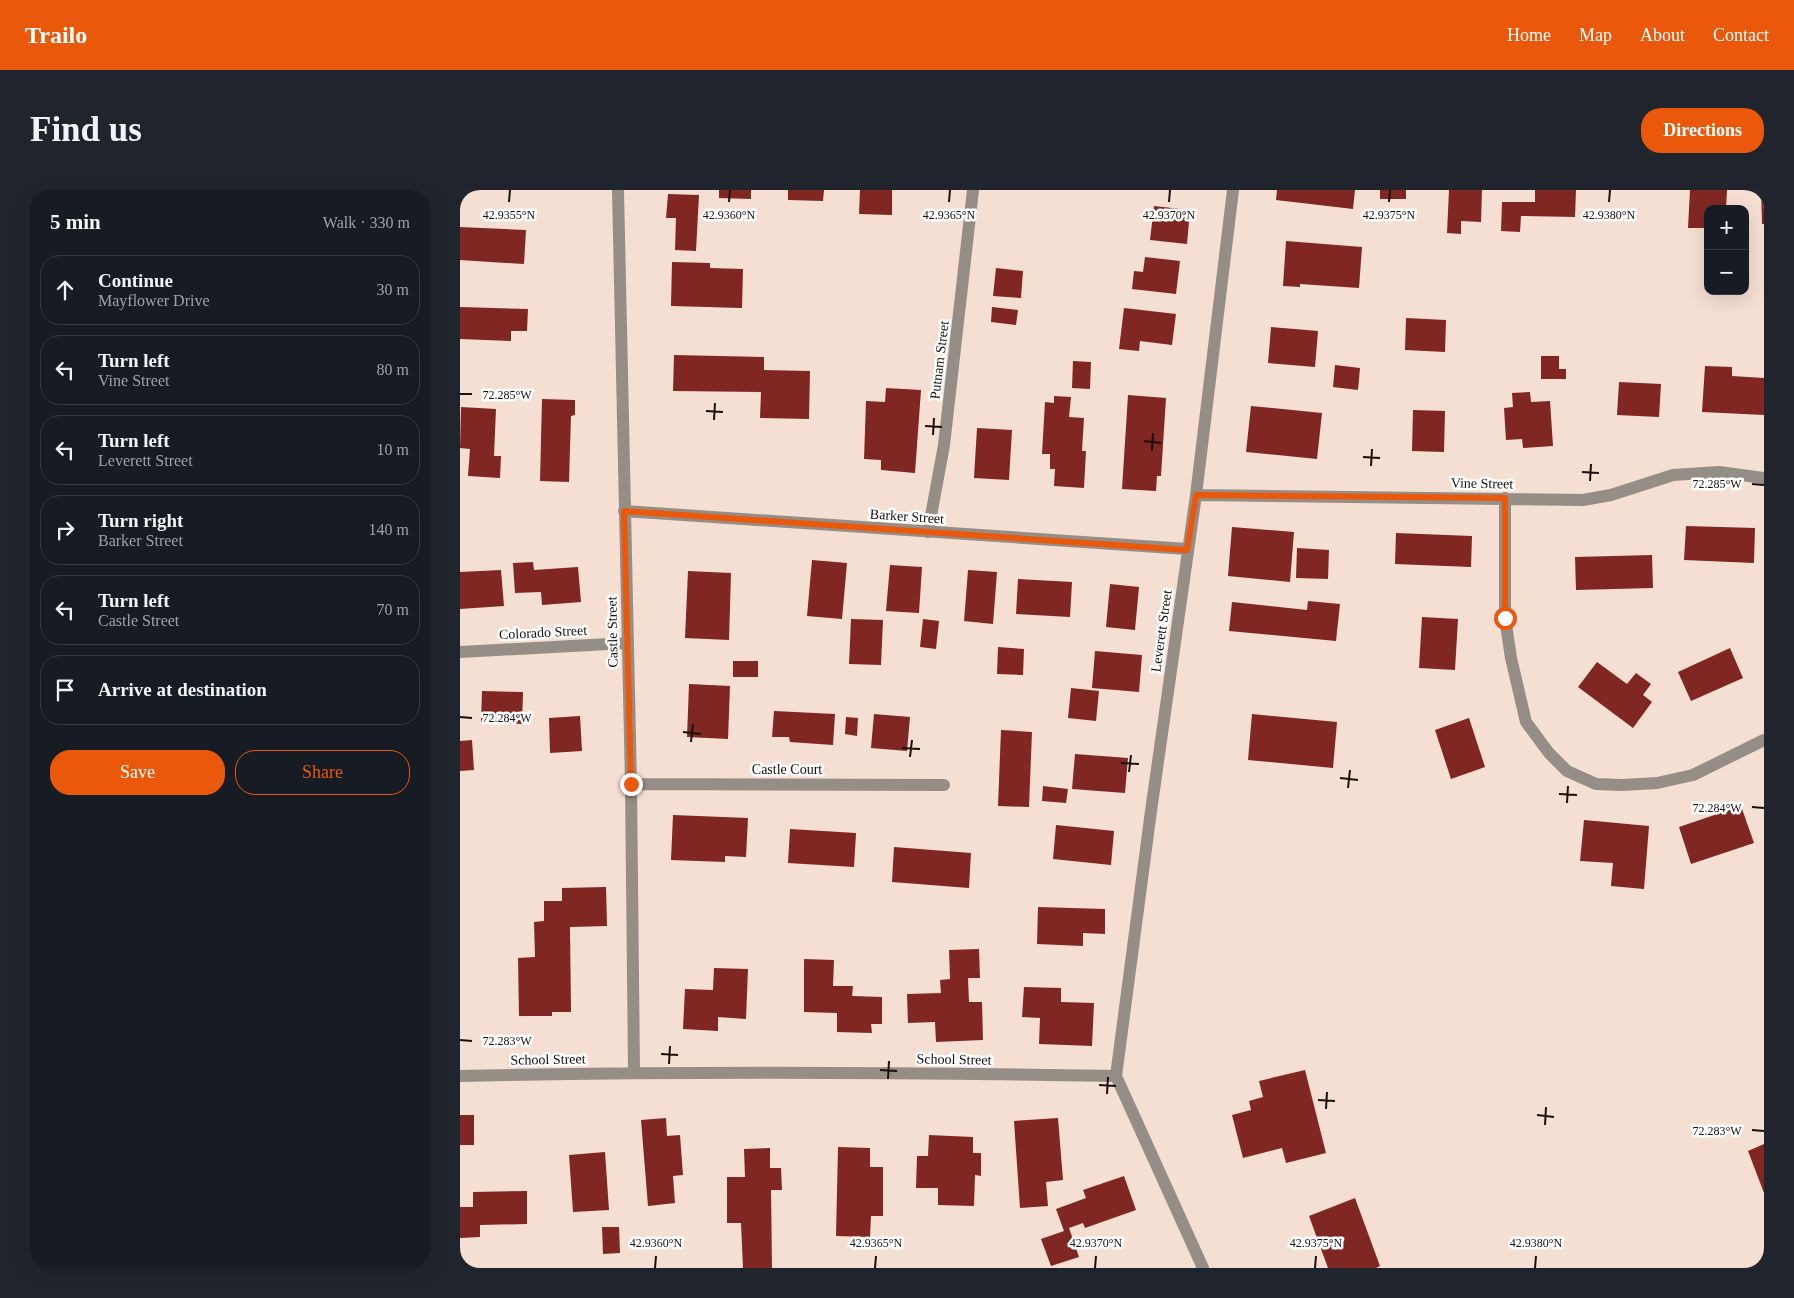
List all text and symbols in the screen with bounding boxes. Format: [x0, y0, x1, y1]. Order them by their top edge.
text: Trailo [25, 22, 87, 48]
text: Home [1507, 25, 1551, 45]
text: Map [1579, 25, 1612, 45]
text: About [1640, 25, 1685, 45]
text: Contact [1713, 25, 1769, 45]
button: Directions [1641, 108, 1764, 153]
text: Find us [30, 110, 142, 149]
map controls [1704, 205, 1749, 295]
button: + [1704, 205, 1749, 250]
text: 42.9355°N [483, 208, 536, 222]
text: 42.9360°N [703, 208, 756, 222]
text: 42.9365°N [923, 208, 976, 222]
text: 42.9370°N [1143, 208, 1196, 222]
text: 42.9375°N [1363, 208, 1416, 222]
text: 42.9380°N [1583, 208, 1636, 222]
text: 5 min [50, 210, 101, 234]
text: Walk · 330 m [323, 214, 410, 231]
button: − [1704, 250, 1749, 295]
text: Continue [98, 270, 173, 291]
icon: ahead [51, 276, 79, 304]
text: 30 m [377, 281, 409, 298]
text: Mayflower Drive [98, 292, 210, 309]
street label: Putnam Street [927, 320, 952, 400]
text: Turn left [98, 350, 170, 371]
icon: left [51, 356, 79, 384]
text: 80 m [377, 361, 409, 378]
text: Vine Street [98, 372, 169, 389]
text: 72.285°W [482, 388, 532, 402]
text: Turn left [98, 430, 170, 451]
icon: left [51, 436, 79, 464]
text: 10 m [377, 441, 409, 458]
text: Leverett Street [98, 452, 193, 469]
street label: Vine Street [1451, 475, 1513, 492]
text: 72.285°W [1692, 477, 1742, 491]
street label: Barker Street [869, 506, 945, 527]
text: Turn right [98, 510, 183, 531]
icon: right [51, 516, 79, 544]
text: 140 m [369, 521, 409, 538]
text: Barker Street [98, 532, 183, 549]
street label: Leverett Street [1148, 589, 1175, 673]
text: Turn left [98, 590, 170, 611]
icon: left [51, 596, 79, 624]
street label: Castle Street [604, 596, 621, 668]
text: 70 m [377, 601, 409, 618]
route start [1494, 607, 1517, 630]
text: Castle Street [98, 612, 179, 629]
street label: Colorado Street [499, 623, 588, 642]
icon: arrive [51, 676, 79, 704]
text: Arrive at destination [98, 679, 267, 700]
text: 72.284°W [482, 711, 532, 725]
button: Save [50, 750, 225, 795]
button: Share [235, 750, 410, 795]
street label: Castle Court [752, 762, 822, 777]
route end [620, 773, 643, 796]
text: 72.284°W [1692, 801, 1742, 815]
text: 72.283°W [482, 1034, 532, 1048]
street label: School Street [510, 1051, 586, 1068]
street label: School Street [916, 1051, 992, 1068]
text: 72.283°W [1692, 1124, 1742, 1138]
text: 42.9360°N [630, 1236, 683, 1250]
text: 42.9365°N [850, 1236, 903, 1250]
text: 42.9370°N [1070, 1236, 1123, 1250]
text: 42.9375°N [1290, 1236, 1343, 1250]
text: 42.9380°N [1510, 1236, 1563, 1250]

